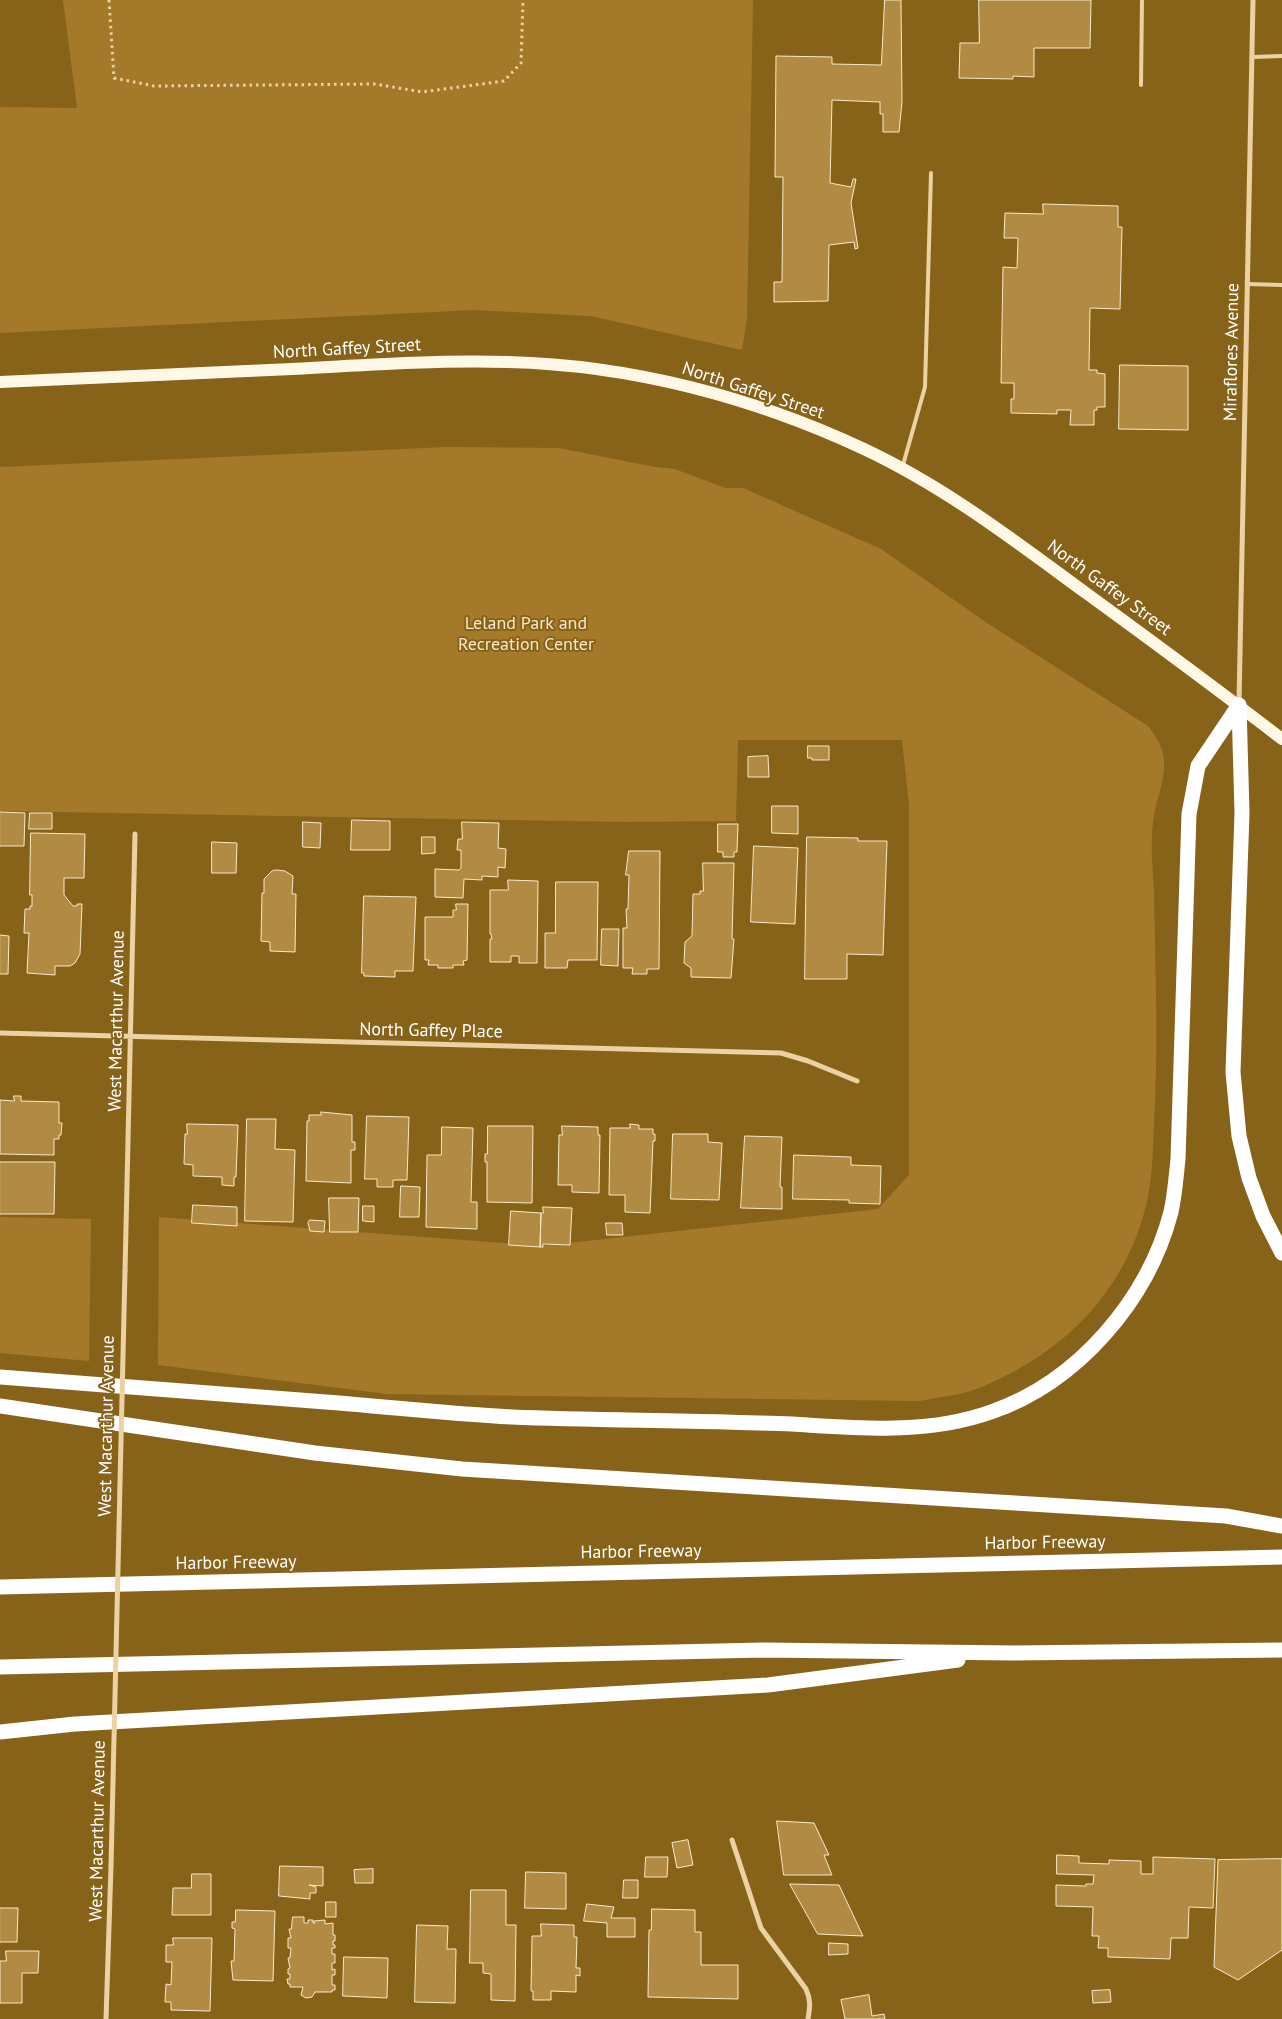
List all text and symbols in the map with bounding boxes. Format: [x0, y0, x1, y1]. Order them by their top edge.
street label: Miraflores Avenue [1220, 283, 1244, 421]
street label: North Gaffey Street [272, 334, 422, 364]
street label: North Gaffey Street [679, 358, 827, 424]
street label: North Gaffey Street [1043, 536, 1175, 640]
park label: Leland Park and Recreation Center [458, 613, 594, 656]
street label: West Macarthur Avenue [105, 930, 129, 1112]
street label: North Gaffey Place [359, 1019, 503, 1043]
street label: West Macarthur Avenue [95, 1335, 119, 1517]
street label: Harbor Freeway [984, 1531, 1106, 1555]
street label: Harbor Freeway [580, 1540, 702, 1564]
street label: Harbor Freeway [175, 1551, 297, 1575]
street label: West Macarthur Avenue [86, 1740, 110, 1922]

